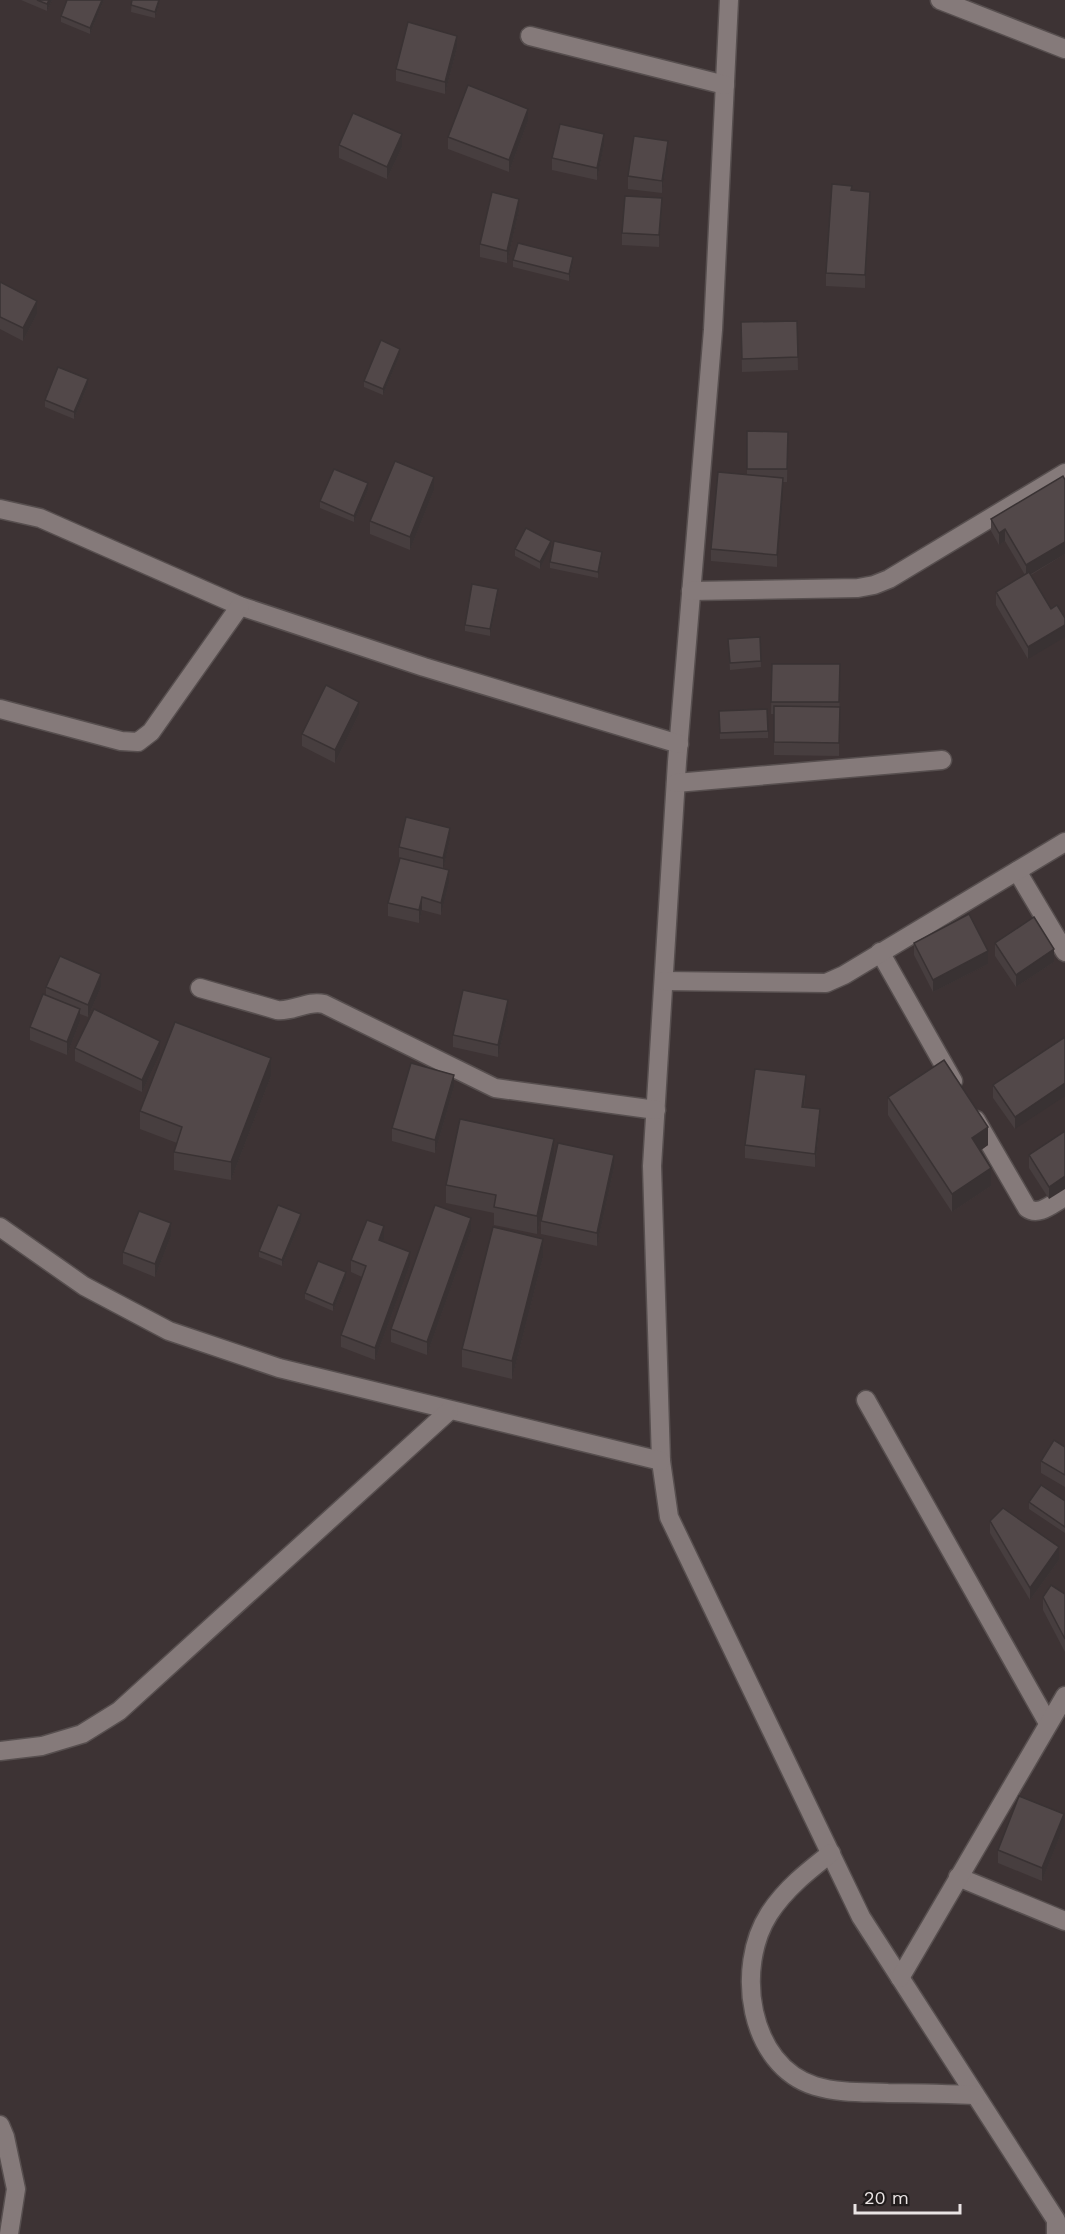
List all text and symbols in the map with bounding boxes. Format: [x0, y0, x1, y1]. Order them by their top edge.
scale bar [855, 2177, 960, 2215]
text: 20 m [864, 2187, 909, 2208]

